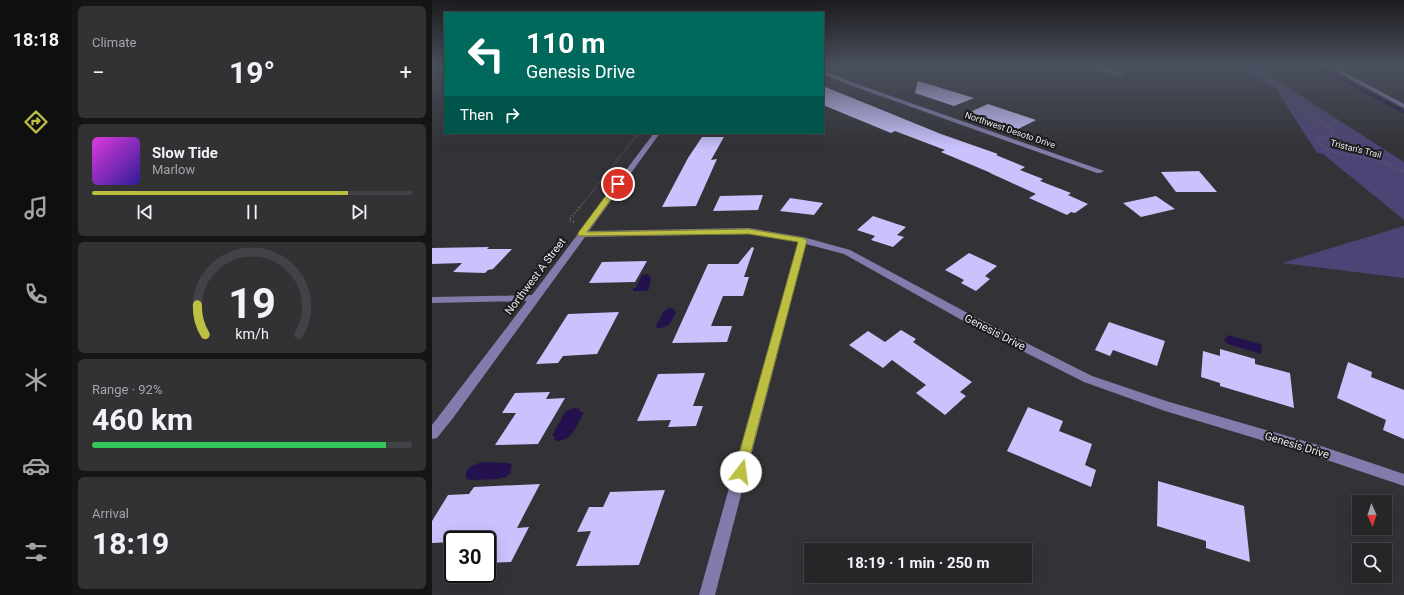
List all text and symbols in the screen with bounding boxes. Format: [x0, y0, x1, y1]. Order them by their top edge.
text: 110 m [526, 27, 605, 60]
icon: left [460, 28, 512, 80]
text: 18:18 [13, 29, 59, 50]
text: Climate [92, 35, 136, 50]
text: 19° [229, 55, 275, 90]
text: − [92, 60, 105, 85]
text: + [400, 60, 412, 85]
text: Genesis Drive [526, 61, 635, 82]
icon: right [501, 104, 523, 126]
text: Then [460, 106, 493, 124]
icon: directions [22, 108, 50, 136]
street label: Northwest Desoto Drive [963, 110, 1057, 150]
street label: Tristan's Trail [1329, 138, 1383, 160]
text: Slow Tide [152, 144, 218, 162]
text: Marlow [152, 162, 195, 177]
pin [601, 167, 635, 201]
icon: arrive [607, 173, 629, 195]
icon: music [22, 194, 50, 222]
icon: previous [134, 201, 156, 223]
icon: pause [241, 201, 263, 223]
icon: next [348, 201, 370, 223]
street label: Northwest A Street [502, 235, 569, 317]
text: 19 [228, 279, 276, 328]
icon: phone [22, 280, 50, 308]
street label: Genesis Drive [962, 312, 1028, 353]
text: km/h [235, 326, 269, 342]
icon: climate [22, 366, 50, 394]
text: Range · 92% [92, 382, 162, 397]
text: 460 km [92, 402, 193, 437]
street label: Genesis Drive [1263, 430, 1331, 461]
position arrow [720, 451, 762, 493]
icon: car [22, 452, 50, 480]
north arrow [1352, 495, 1392, 535]
map controls [1352, 495, 1392, 583]
text: Arrival [92, 506, 129, 521]
text: 18:19 [92, 526, 169, 561]
speed limit sign: 30 [444, 531, 496, 583]
icon: filters [22, 538, 50, 566]
button: search [1352, 543, 1392, 583]
text: 18:19 · 1 min · 250 m [847, 554, 989, 572]

